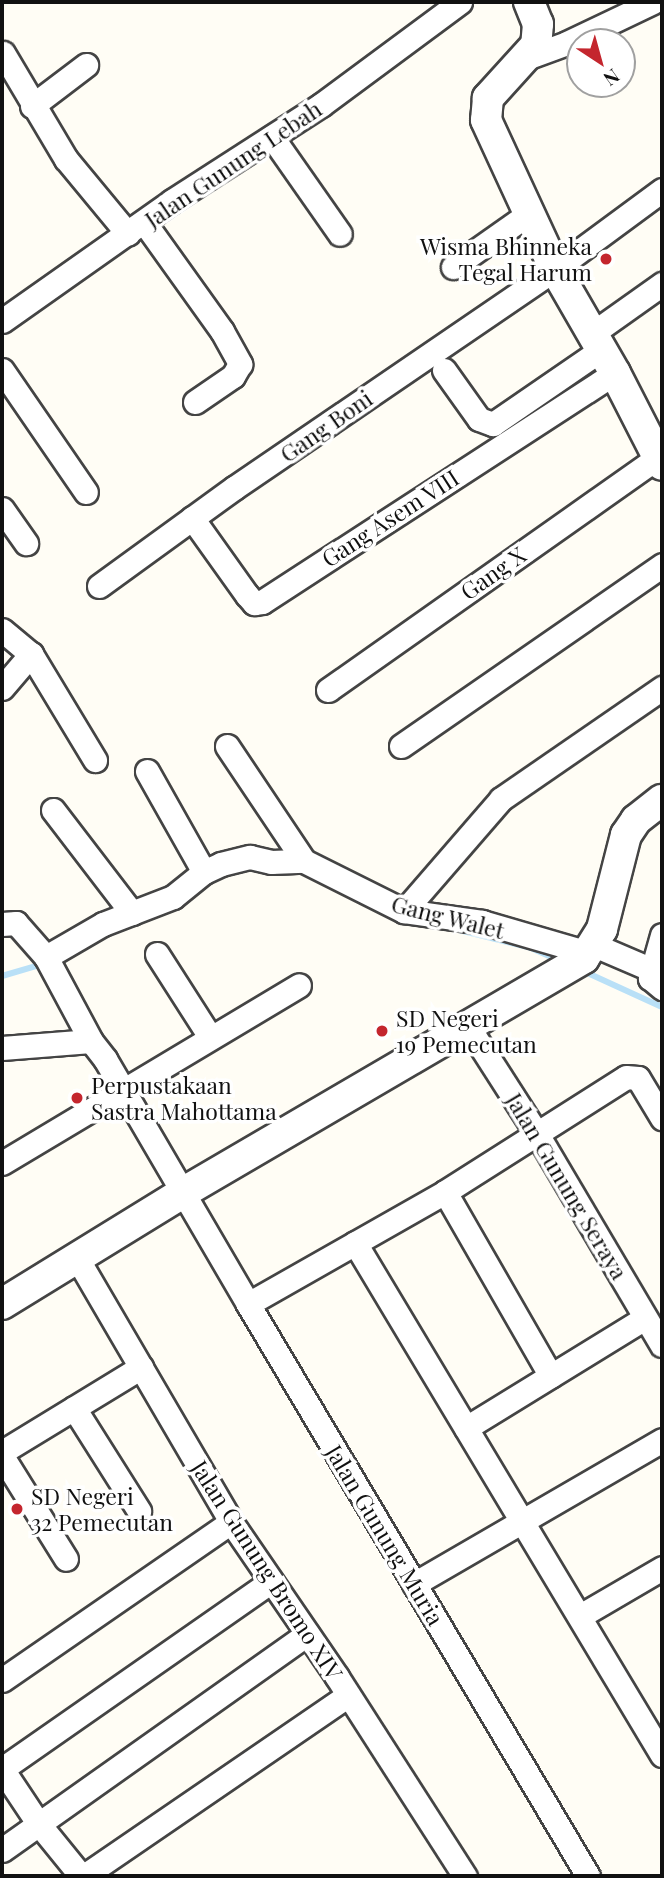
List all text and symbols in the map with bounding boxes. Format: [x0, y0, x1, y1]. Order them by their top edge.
north arrow [566, 28, 636, 98]
text: N [599, 64, 625, 93]
street label: Jalan Gunung Lebah [139, 95, 327, 233]
place label: Wisma Bhinneka Tegal Harum [420, 232, 592, 286]
marker: Wisma Bhinneka Tegal Harum [598, 251, 614, 267]
street label: Gang Boni [275, 384, 377, 468]
street label: Gang Asem VIII [316, 463, 464, 573]
street label: Gang X [455, 541, 531, 605]
street label: Gang Walet [388, 890, 508, 944]
place label: SD Negeri 19 Pemecutan [396, 1004, 537, 1058]
marker: SD Negeri 19 Pemecutan [374, 1023, 390, 1039]
place label: Perpustakaan Sastra Mahottama [91, 1071, 277, 1125]
street label: Jalan Gunung Seraya [500, 1088, 634, 1284]
marker: Perpustakaan Sastra Mahottama [69, 1090, 85, 1106]
street label: Jalan Gunung Muria [320, 1440, 450, 1630]
street label: Jalan Gunung Bromo XIV [186, 1455, 348, 1685]
place label: SD Negeri 32 Pemecutan [31, 1482, 173, 1536]
marker: SD Negeri 32 Pemecutan [9, 1501, 25, 1517]

